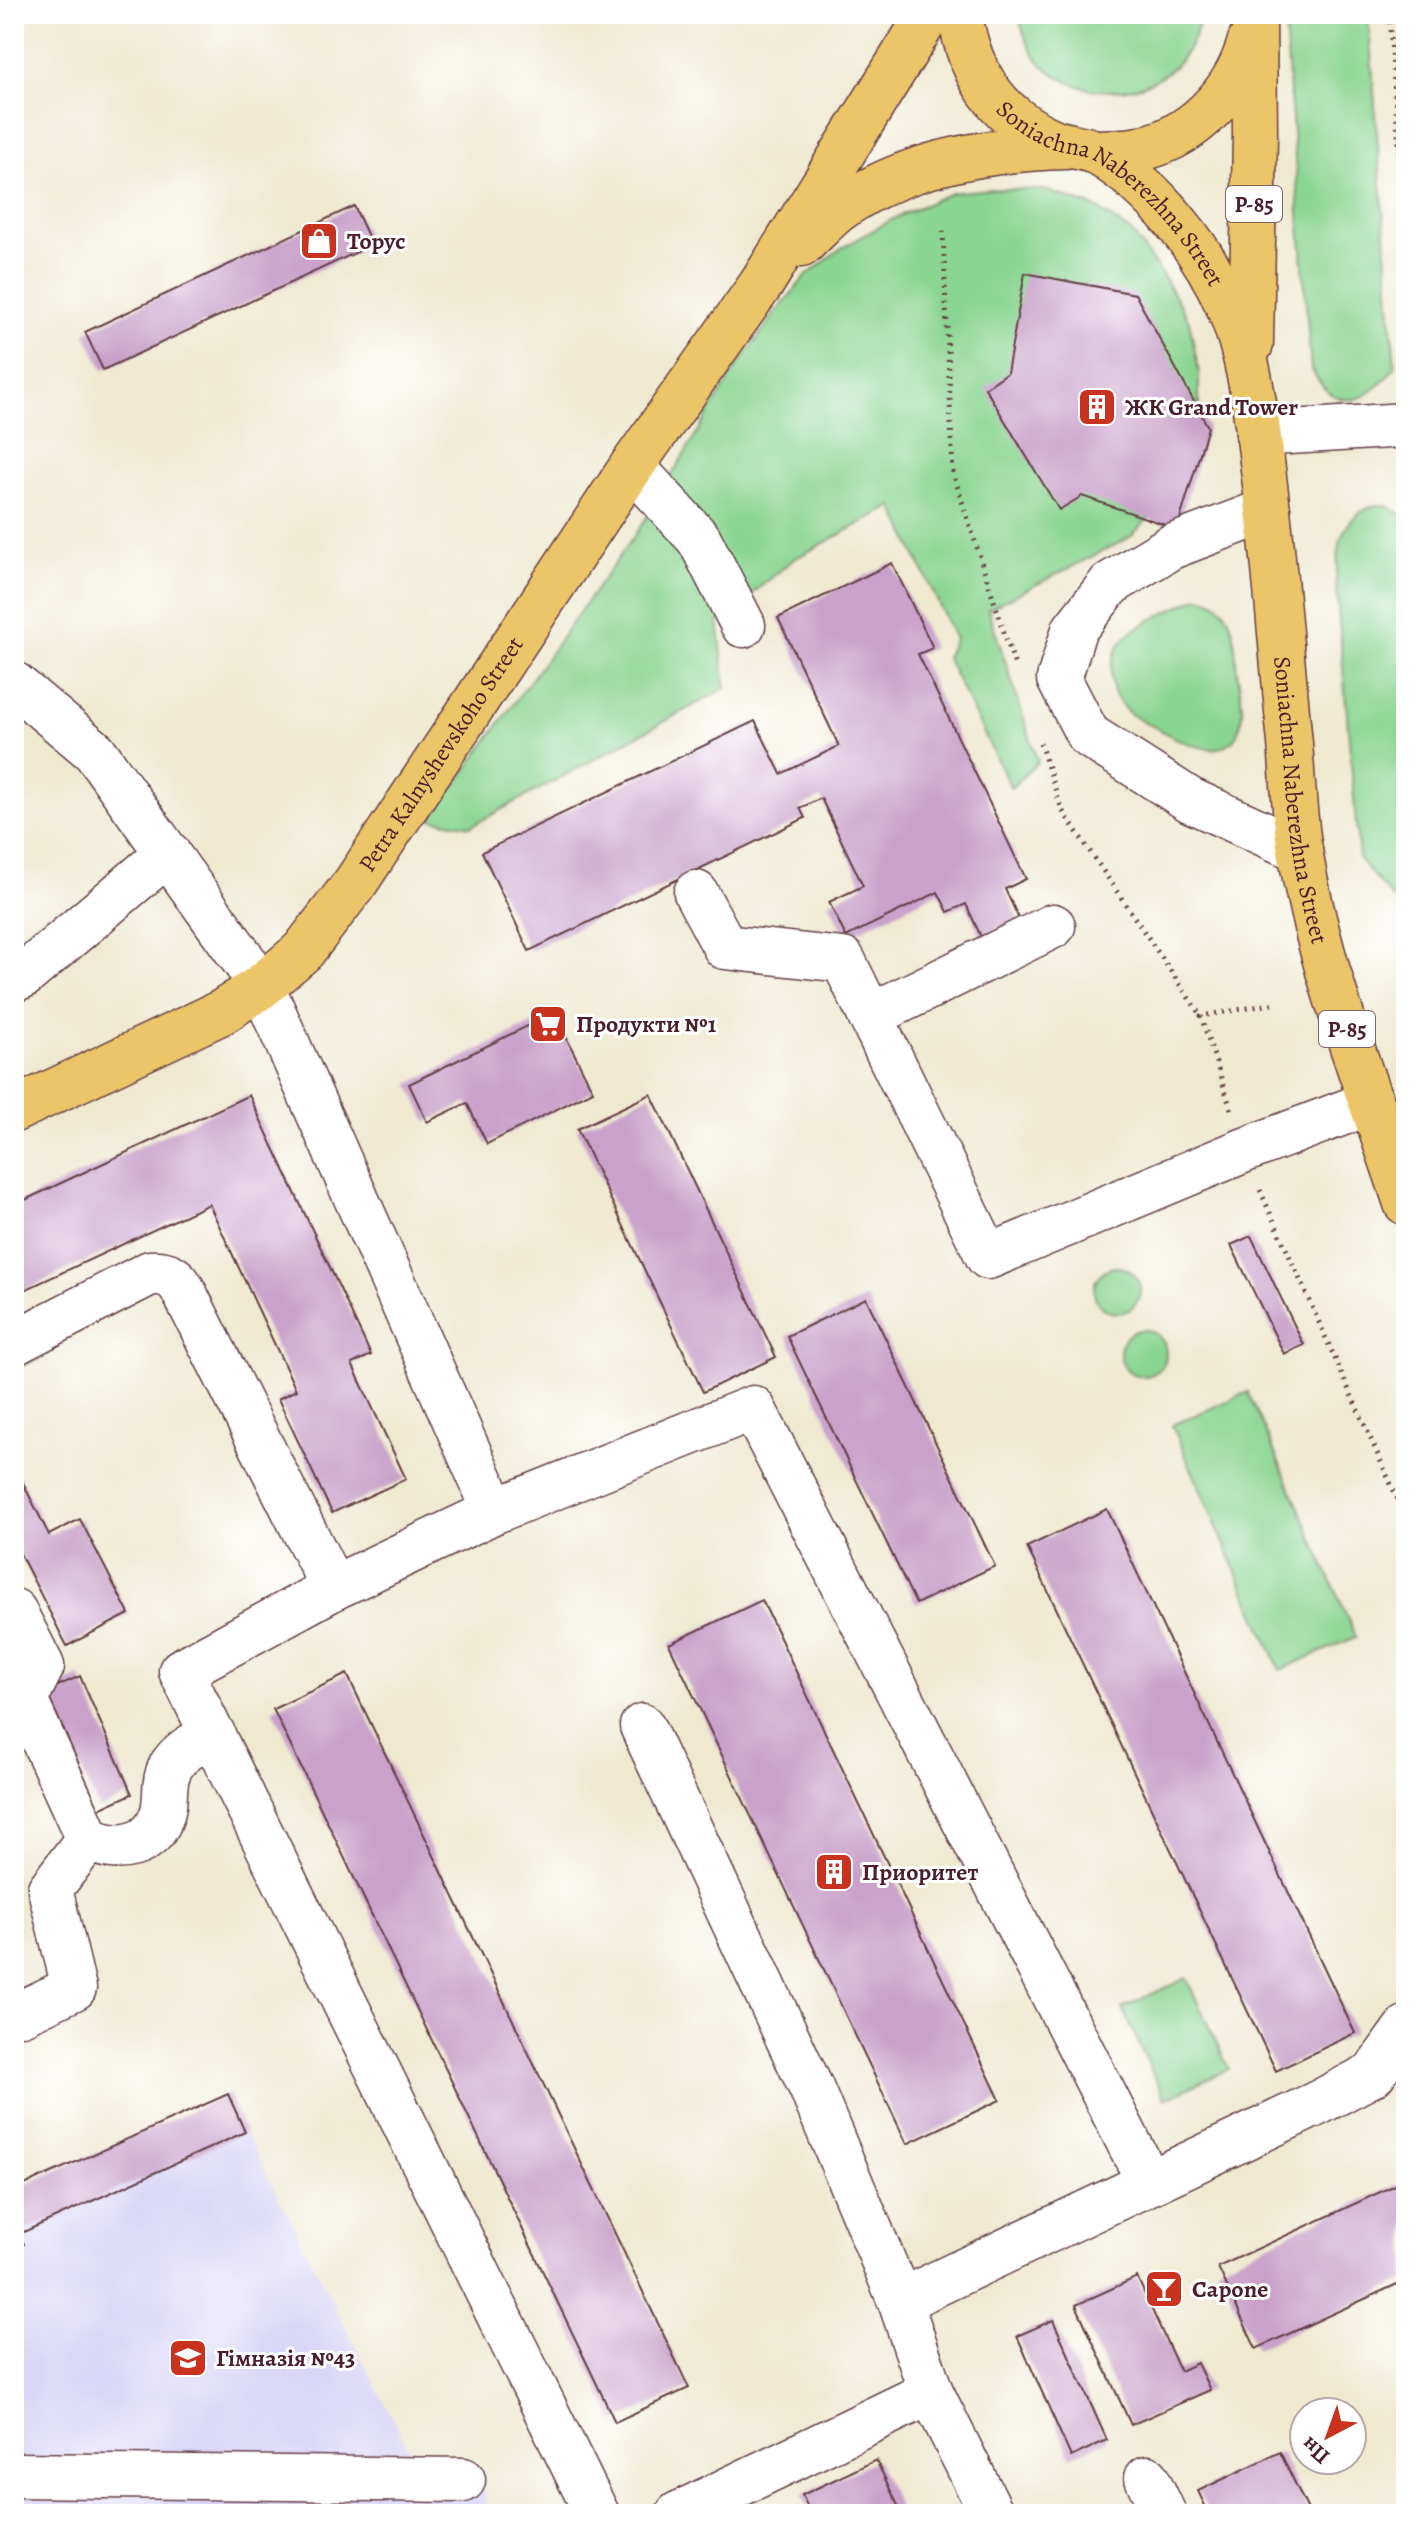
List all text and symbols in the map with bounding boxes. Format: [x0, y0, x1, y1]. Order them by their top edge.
street label: Soniachna Naberezhna Street [989, 93, 1232, 292]
road number: Р-85 [1226, 186, 1282, 222]
shop icon: Торус [298, 220, 340, 262]
place label: Торус [347, 225, 406, 257]
building icon: ЖК Grand Tower [1076, 386, 1118, 428]
place label: ЖК Grand Tower [1125, 391, 1298, 423]
street label: Petra Kalnyshevskoho Street [351, 630, 531, 878]
street label: Soniachna Naberezhna Street [1266, 655, 1336, 947]
supermarket icon: Продукти №1 [527, 1003, 569, 1045]
place label: Продукти №1 [576, 1008, 717, 1040]
road number: Р-85 [1319, 1011, 1375, 1047]
building icon: Приоритет [813, 1851, 855, 1893]
place label: Приоритет [862, 1856, 978, 1888]
bar icon: Capone [1143, 2268, 1185, 2310]
place label: Capone [1192, 2273, 1268, 2305]
school or university icon: Гімназія №43 [167, 2337, 209, 2379]
place label: Гімназія №43 [216, 2342, 355, 2374]
north arrow [1288, 2396, 1368, 2476]
text: Пн [1295, 2430, 1336, 2471]

